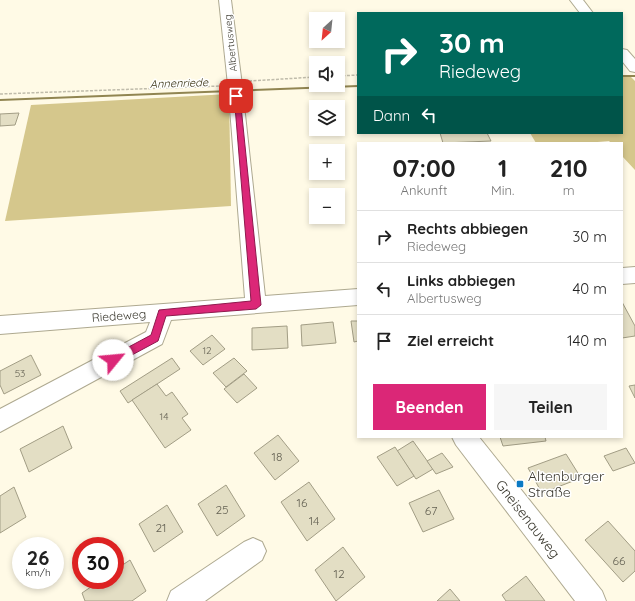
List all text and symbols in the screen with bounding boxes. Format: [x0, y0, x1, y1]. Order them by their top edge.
north arrow [309, 12, 345, 48]
map controls [309, 12, 345, 224]
street label: Albertusweg [221, 14, 240, 72]
text: 30 m [439, 25, 505, 60]
icon: right [373, 28, 425, 80]
button: sound [309, 56, 345, 92]
text: Riedeweg [439, 60, 521, 83]
water label: Annenriede [150, 75, 209, 91]
pin [219, 79, 253, 113]
icon: arrive [225, 85, 247, 107]
button: layers [309, 100, 345, 136]
icon: left [418, 104, 440, 126]
text: Dann [373, 106, 410, 125]
button: + [309, 144, 345, 180]
text: 07:00 [392, 153, 455, 183]
text: 1 [498, 153, 507, 183]
text: 210 [550, 153, 588, 183]
text: Ankunft [401, 182, 447, 198]
text: Min. [491, 182, 514, 198]
text: m [563, 182, 575, 198]
button: − [309, 188, 345, 224]
text: Rechts abbiegen [407, 219, 528, 238]
icon: right [373, 226, 395, 248]
text: 30 m [572, 227, 607, 246]
text: Riedeweg [407, 238, 466, 254]
text: Links abbiegen [407, 271, 515, 290]
icon: left [373, 278, 395, 300]
text: 40 m [572, 279, 607, 298]
text: Albertusweg [407, 290, 482, 306]
street label: Riedeweg [91, 306, 147, 325]
icon: arrive [373, 330, 395, 352]
text: Ziel erreicht [407, 331, 494, 350]
text: 140 m [567, 331, 607, 350]
position arrow [92, 339, 134, 381]
house number: 12 [202, 344, 212, 357]
house number: 53 [15, 367, 25, 380]
button: Beenden [373, 384, 486, 430]
button: Teilen [494, 384, 607, 430]
house number: 14 [160, 410, 168, 423]
house number: 18 [272, 449, 282, 464]
place label: Altenburger Straße [528, 467, 605, 501]
street label: Gneisenauweg [492, 476, 564, 562]
marker: Altenburger Straße [515, 479, 525, 489]
house number: 16 [297, 495, 308, 510]
house number: 25 [215, 502, 229, 517]
house number: 67 [425, 503, 437, 518]
house number: 14 [309, 513, 319, 528]
house number: 21 [155, 520, 167, 535]
speed limit sign: 30 [72, 537, 124, 589]
text: 26 [27, 545, 49, 570]
house number: 66 [613, 553, 626, 568]
text: km/h [25, 566, 51, 579]
house number: 12 [333, 566, 345, 581]

